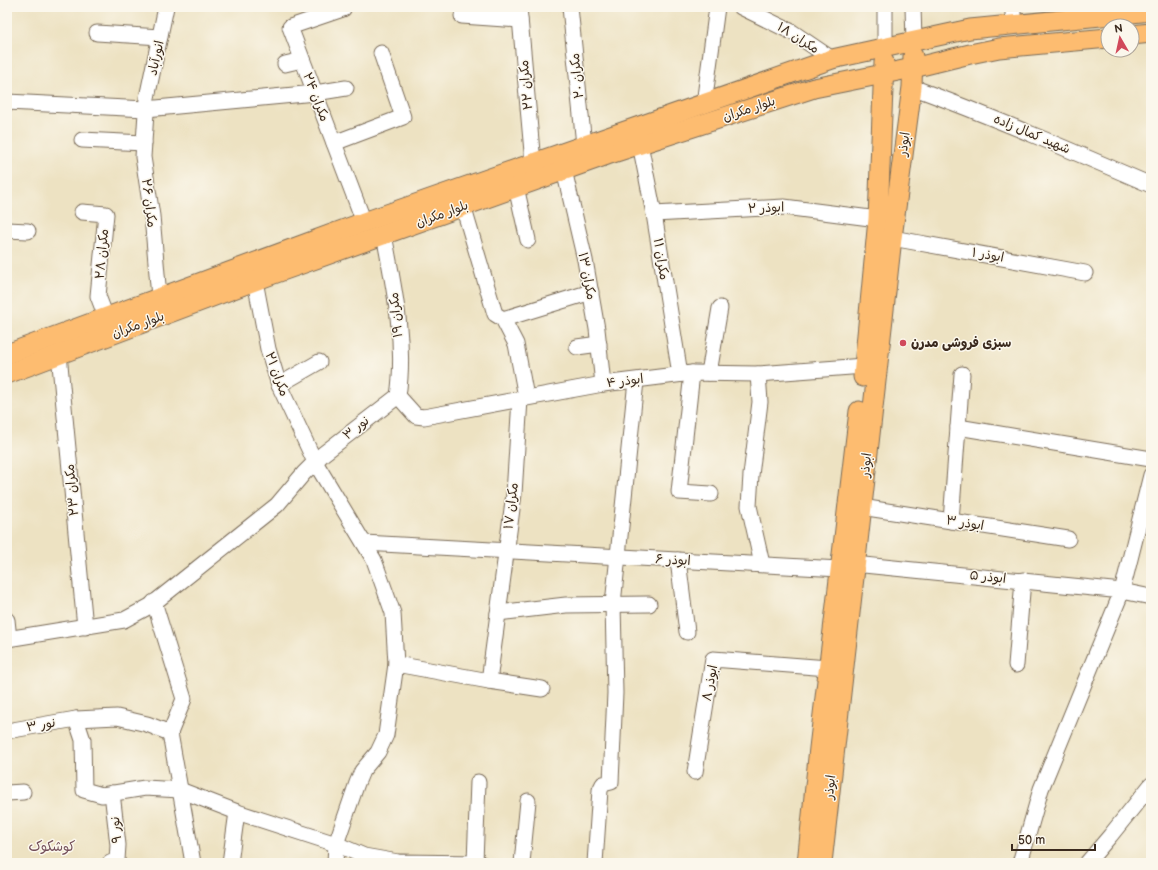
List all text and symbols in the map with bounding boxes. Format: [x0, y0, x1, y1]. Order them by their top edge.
north arrow [1100, 18, 1140, 58]
street label: مکران ۱۸ [774, 19, 822, 57]
text: N [1113, 22, 1124, 36]
street label: انورآباد [144, 39, 168, 77]
street label: مکران ۲۰ [567, 52, 587, 100]
street label: مکران ۲۲ [516, 59, 536, 111]
street label: مکران ۲۴ [299, 70, 333, 124]
street label: بلوار مکران [721, 93, 777, 125]
street label: شهید کمال زاده [991, 111, 1073, 157]
street label: ابوذر [894, 131, 914, 158]
street label: مکران ۲۶ [138, 178, 160, 228]
street label: بلوار مکران [414, 197, 470, 231]
street label: ابوذر ۲ [748, 199, 784, 217]
street label: مکران ۲۸ [92, 228, 112, 280]
street label: مکران ۱۱ [650, 237, 672, 281]
street label: ابوذر ۱ [971, 244, 1005, 266]
street label: مکران ۱۳ [575, 251, 599, 301]
street label: مکران ۱۹ [386, 291, 406, 339]
street label: بلوار مکران [110, 308, 166, 342]
place label: سبزی فروشی مدرن [911, 335, 1012, 351]
marker: سبزی فروشی مدرن [898, 338, 908, 348]
street label: مکران ۲۱ [262, 350, 292, 398]
street label: ابوذر ۴ [605, 371, 645, 391]
street label: نور ۳ [340, 413, 372, 443]
street label: ابوذر [857, 452, 875, 479]
street label: مکران ۲۳ [62, 463, 82, 517]
street label: مکران ۱۷ [500, 482, 522, 530]
street label: ابوذر ۳ [945, 512, 985, 534]
street label: ابوذر ۶ [655, 551, 691, 569]
street label: ابوذر ۵ [969, 567, 1007, 587]
street label: ابوذر ۸ [699, 663, 721, 703]
street label: نور ۳ [25, 715, 57, 735]
street label: ابوذر [821, 774, 839, 801]
street label: نور ۹ [107, 816, 125, 844]
scale bar [1012, 826, 1095, 852]
text: 50 m [1018, 833, 1045, 848]
district label: کوشکوک [29, 838, 75, 855]

